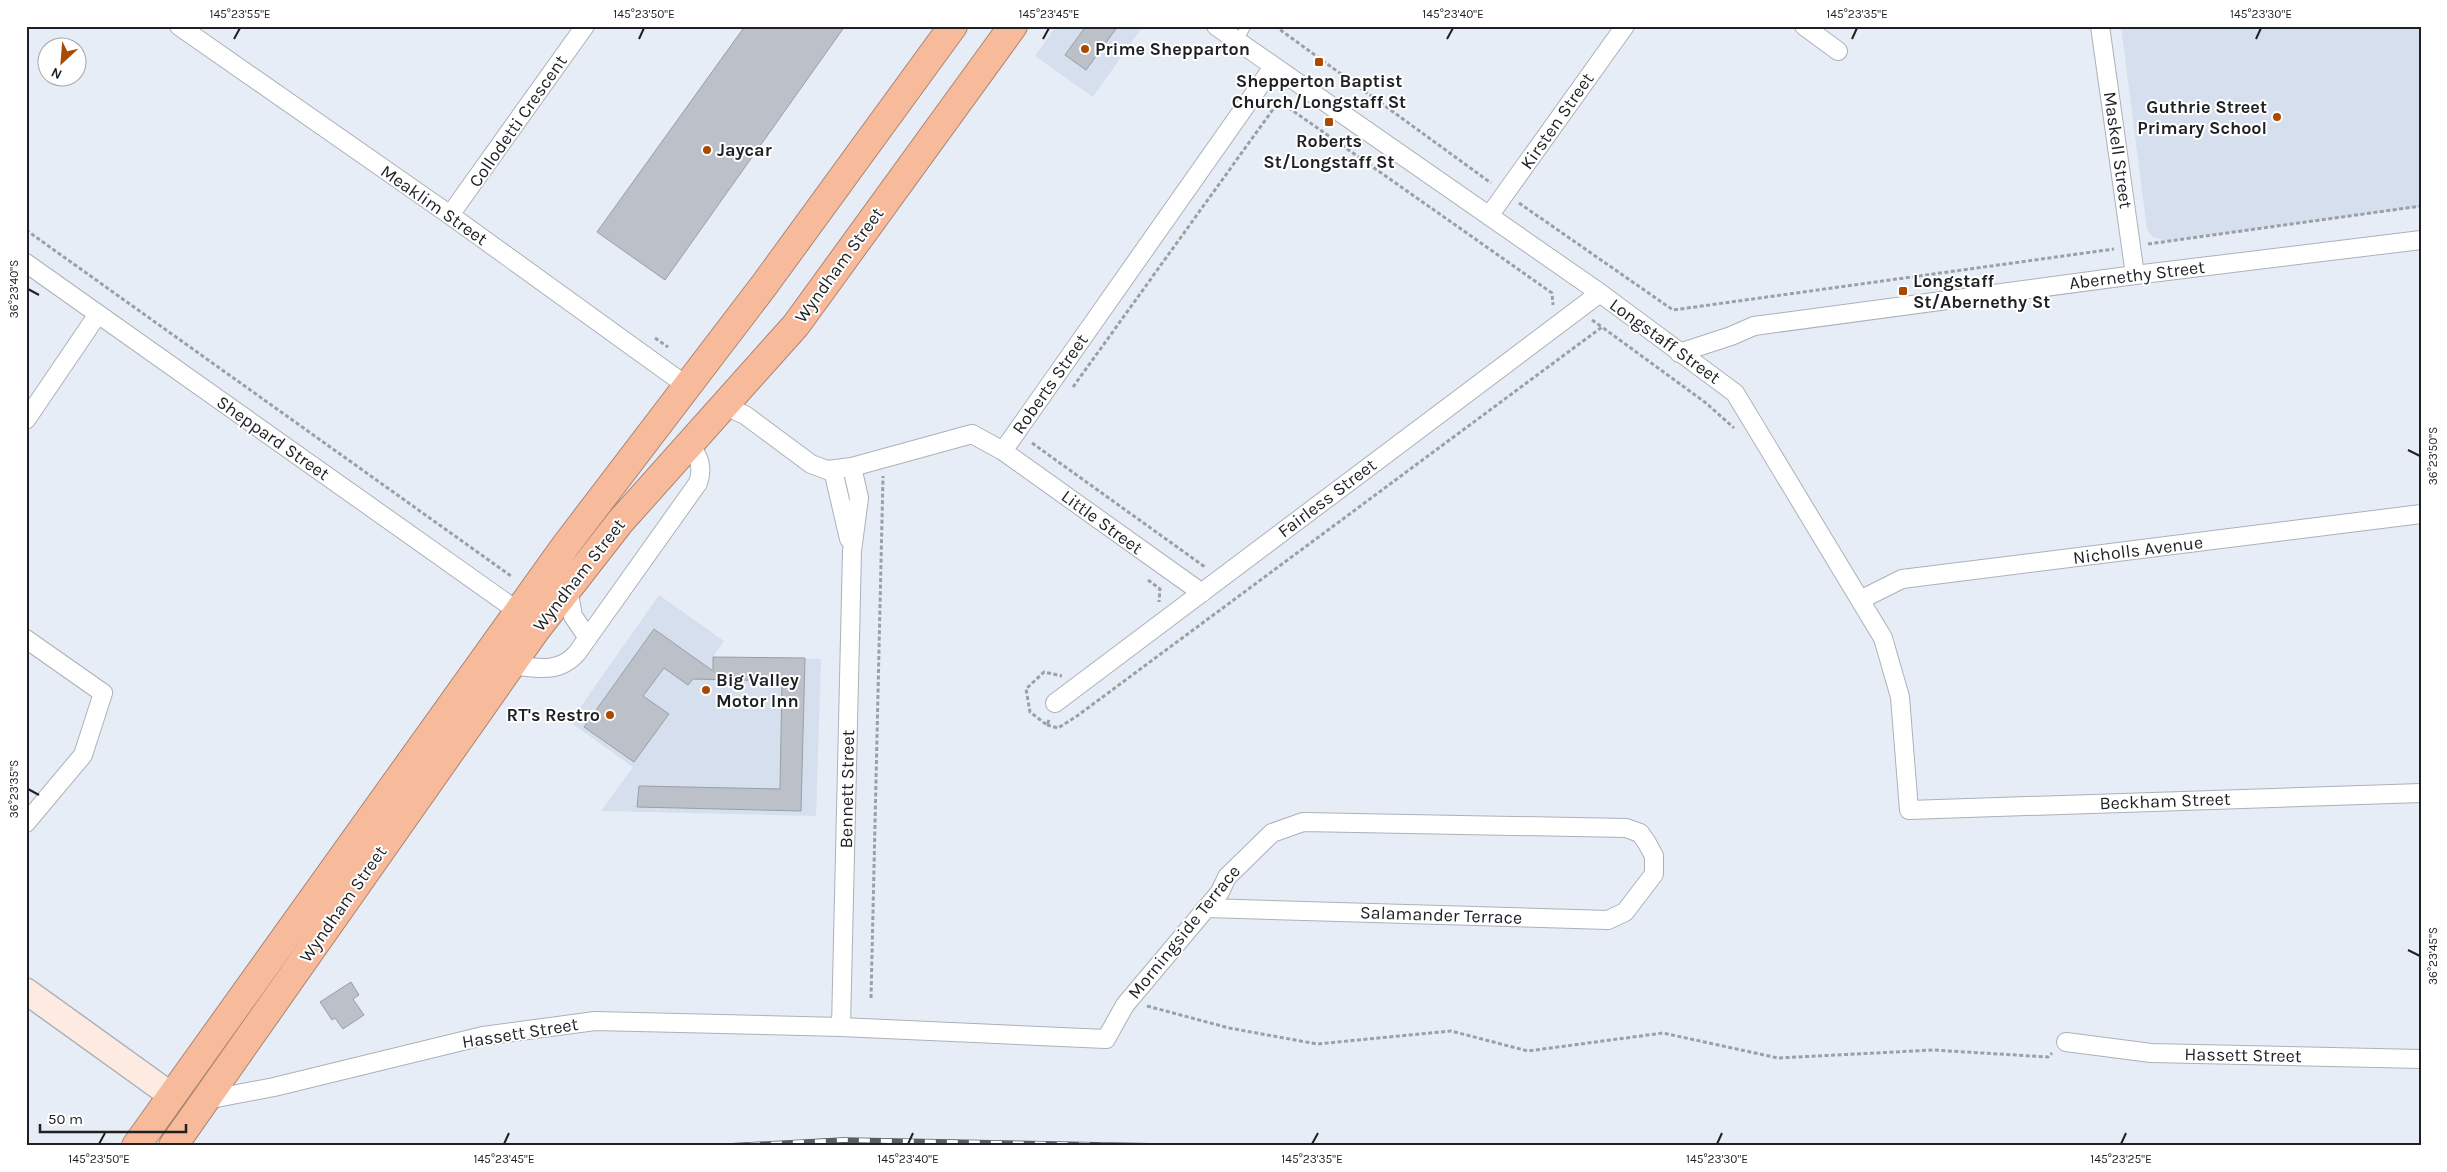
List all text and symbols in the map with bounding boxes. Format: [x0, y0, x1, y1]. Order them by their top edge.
text: 145°23'55"E [209, 7, 271, 21]
text: 145°23'50"E [613, 7, 675, 21]
text: 145°23'45"E [1018, 7, 1080, 21]
text: 145°23'40"E [1422, 7, 1484, 21]
text: 145°23'35"E [1826, 7, 1888, 21]
text: 145°23'30"E [2230, 7, 2292, 21]
north arrow [38, 38, 88, 88]
place label: Prime Shepparton [1095, 38, 1250, 60]
marker: Prime Shepparton [1079, 43, 1091, 55]
street label: Collodetti Crescent [464, 50, 572, 191]
marker: Shepperton Baptist Church/Longstaff St [1313, 56, 1325, 68]
text: N [48, 63, 65, 83]
street label: Kirsten Street [1516, 68, 1598, 174]
place label: Shepperton Baptist Church/Longstaff St [1232, 70, 1406, 113]
street label: Maskell Street [2099, 90, 2137, 210]
place label: Guthrie Street Primary School [2137, 96, 2267, 139]
marker: Guthrie Street Primary School [2271, 111, 2283, 123]
marker: Roberts St/Longstaff St [1323, 116, 1335, 128]
place label: Roberts St/Longstaff St [1263, 130, 1395, 173]
place label: Jaycar [717, 139, 772, 161]
marker: Jaycar [701, 144, 713, 156]
street label: Meaklim Street [376, 160, 492, 250]
street label: Wyndham Street [790, 203, 888, 327]
street label: Abernethy Street [2068, 256, 2206, 294]
text: 36°23'40"S [7, 260, 21, 318]
place label: Longstaff St/Abernethy St [1913, 270, 2050, 313]
marker: Longstaff St/Abernethy St [1897, 285, 1909, 297]
street label: Longstaff Street [1605, 293, 1725, 389]
street label: Roberts Street [1007, 330, 1093, 438]
street label: Sheppard Street [212, 391, 334, 485]
text: 36°23'50"S [2426, 427, 2440, 485]
street label: Fairless Street [1273, 454, 1381, 542]
street label: Little Street [1057, 485, 1147, 559]
street label: Wyndham Street [528, 514, 630, 636]
street label: Nicholls Avenue [2072, 531, 2204, 569]
place label: Big Valley Motor Inn [716, 669, 799, 712]
marker: Big Valley Motor Inn [700, 684, 712, 696]
place label: RT's Restro [507, 704, 600, 726]
marker: RT's Restro [604, 709, 616, 721]
street label: Bennett Street [835, 729, 859, 848]
text: 36°23'35"S [7, 760, 21, 818]
street label: Beckham Street [2099, 788, 2231, 814]
street label: Wyndham Street [295, 841, 392, 967]
street label: Morningside Terrace [1123, 860, 1245, 1004]
street label: Salamander Terrace [1359, 901, 1523, 929]
text: 36°23'45"S [2426, 927, 2440, 985]
street label: Hassett Street [460, 1013, 580, 1053]
street label: Hassett Street [2184, 1043, 2302, 1067]
scale bar [40, 1102, 186, 1134]
text: 50 m [48, 1110, 83, 1128]
text: 145°23'50"E [68, 1152, 130, 1166]
text: 145°23'45"E [473, 1152, 535, 1166]
text: 145°23'40"E [877, 1152, 939, 1166]
text: 145°23'35"E [1281, 1152, 1343, 1166]
text: 145°23'30"E [1686, 1152, 1748, 1166]
text: 145°23'25"E [2090, 1152, 2152, 1166]

